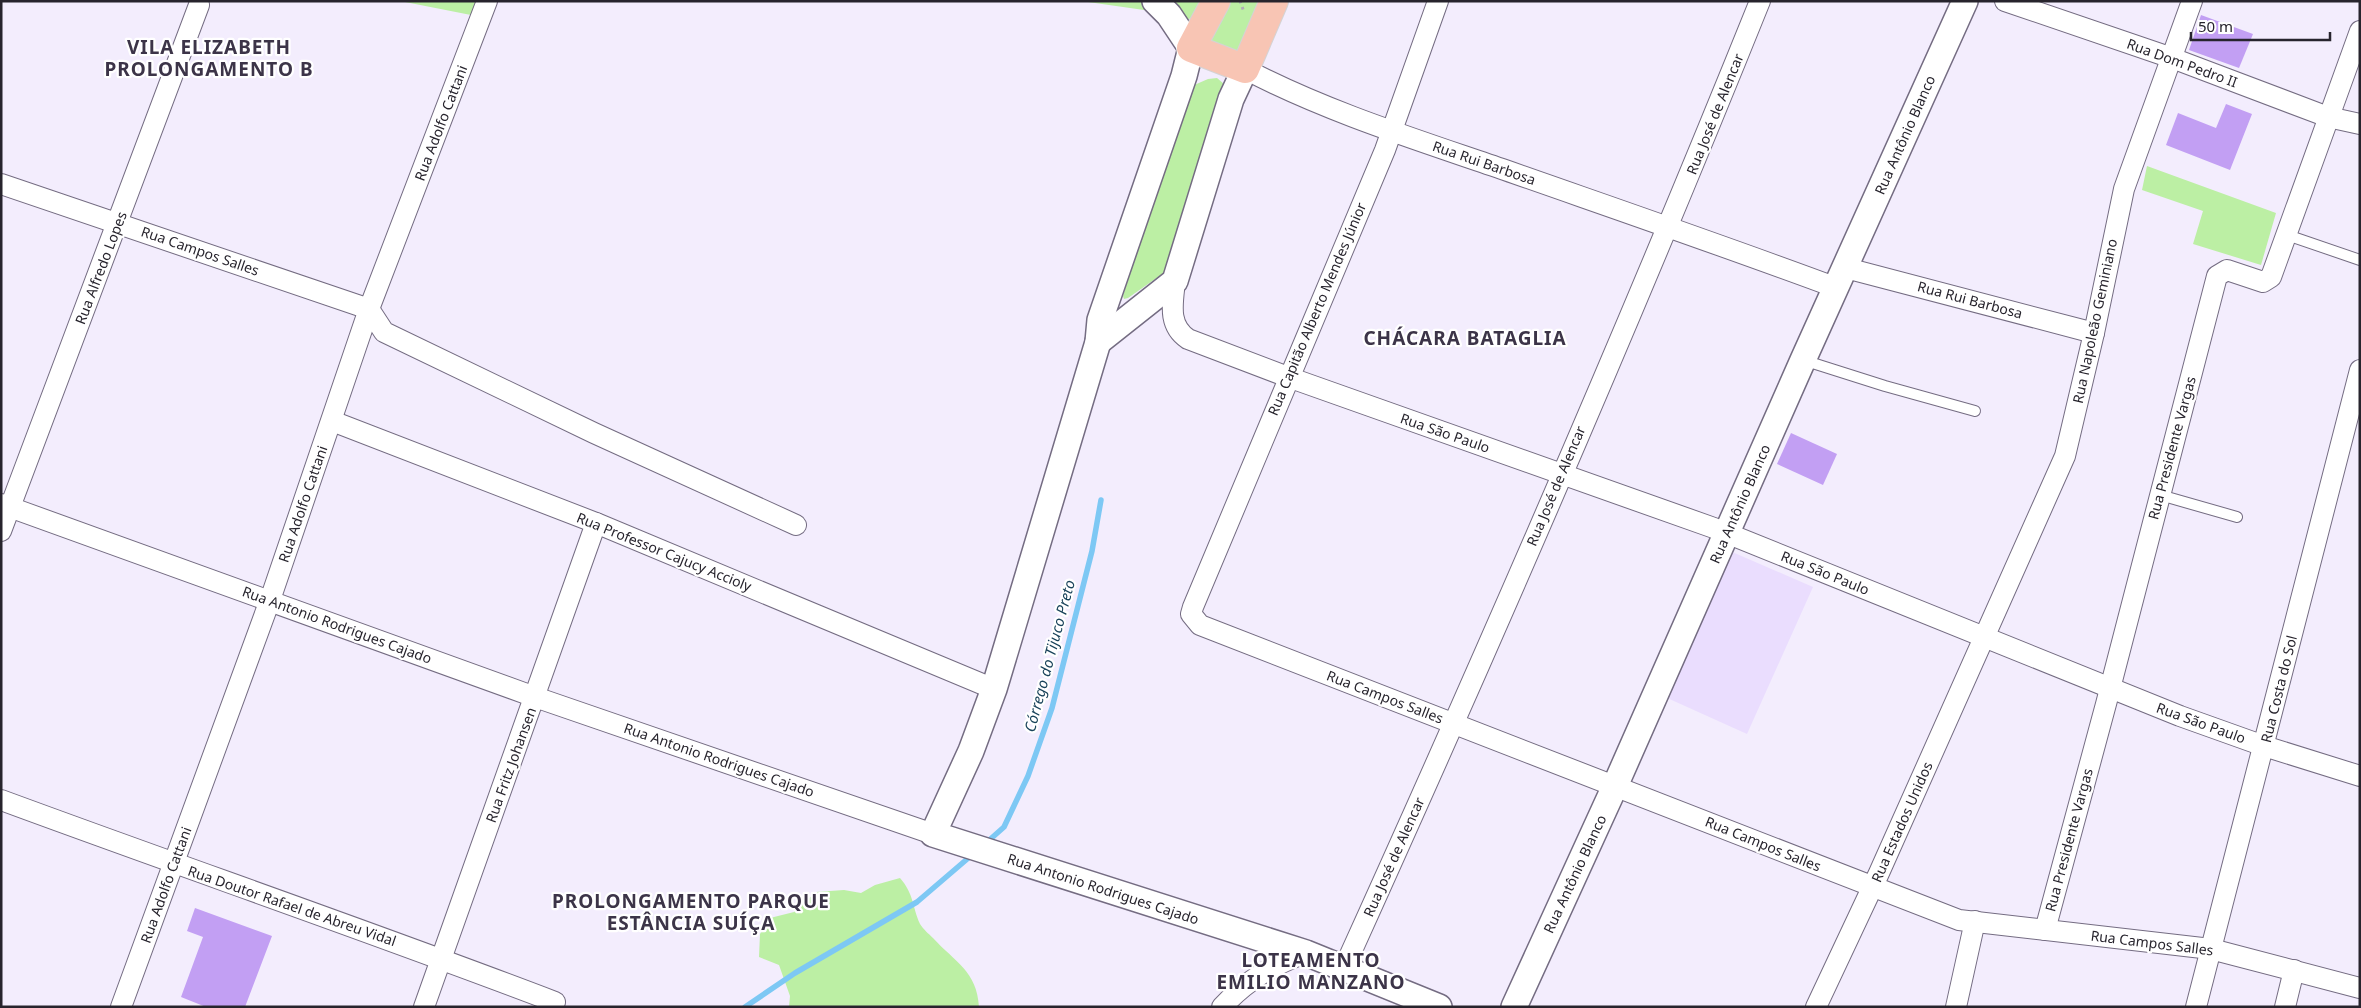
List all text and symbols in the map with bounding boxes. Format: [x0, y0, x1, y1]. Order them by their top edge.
scale bar [2191, 10, 2330, 42]
text: 50 m [2198, 16, 2233, 36]
district label: VILA ELIZABETH PROLONGAMENTO B [104, 34, 314, 82]
street label: Rua Dom Pedro II [2124, 34, 2240, 91]
street label: Rua José de Alencar [1682, 50, 1748, 177]
street label: Rua Adolfo Cattani [410, 62, 471, 183]
street label: Rua Antônio Blanco [1870, 72, 1939, 197]
street label: Rua Rui Barbosa [1430, 136, 1538, 189]
street label: Rua Capitão Alberto Mendes Júnior [1263, 199, 1370, 418]
street label: Rua Alfredo Lopes [70, 208, 131, 327]
street label: Rua Campos Salles [139, 221, 262, 280]
street label: Rua Napoleão Geminiano [2068, 237, 2121, 405]
street label: Rua Rui Barbosa [1916, 276, 2025, 323]
district label: CHÁCARA BATAGLIA [1363, 325, 1567, 351]
street label: Rua Presidente Vargas [2143, 374, 2200, 522]
street label: Rua São Paulo [1398, 408, 1492, 457]
street label: Rua José de Alencar [1522, 423, 1590, 549]
street label: Rua Antônio Blanco [1705, 441, 1774, 566]
street label: Rua Adolfo Cattani [274, 443, 331, 565]
street label: Rua Professor Cajucy Accioly [574, 508, 755, 596]
street label: Rua São Paulo [1778, 546, 1872, 599]
water label: Córrego do Tijuco Preto [1019, 578, 1079, 734]
street label: Rua Antonio Rodrigues Cajado [240, 581, 435, 668]
street label: Rua Costa do Sol [2256, 633, 2301, 745]
street label: Rua Campos Salles [1324, 666, 1446, 728]
street label: Rua São Paulo [2154, 698, 2248, 747]
street label: Rua Fritz Johansen [481, 704, 540, 825]
street label: Rua Antonio Rodrigues Cajado [621, 718, 817, 801]
street label: Rua Estados Unidos [1866, 758, 1937, 885]
street label: Rua Presidente Vargas [2040, 766, 2097, 914]
street label: Rua José de Alencar [1359, 794, 1429, 920]
street label: Rua Antônio Blanco [1539, 811, 1610, 936]
street label: Rua Campos Salles [1702, 812, 1824, 876]
street label: Rua Adolfo Cattani [136, 824, 195, 946]
street label: Rua Antonio Rodrigues Cajado [1005, 849, 1201, 929]
street label: Rua Doutor Rafael de Abreu Vidal [186, 861, 399, 950]
district label: PROLONGAMENTO PARQUE ESTÂNCIA SUÍÇA [552, 888, 830, 936]
street label: Rua Campos Salles [2090, 926, 2215, 959]
district label: LOTEAMENTO EMILIO MANZANO [1216, 947, 1406, 995]

